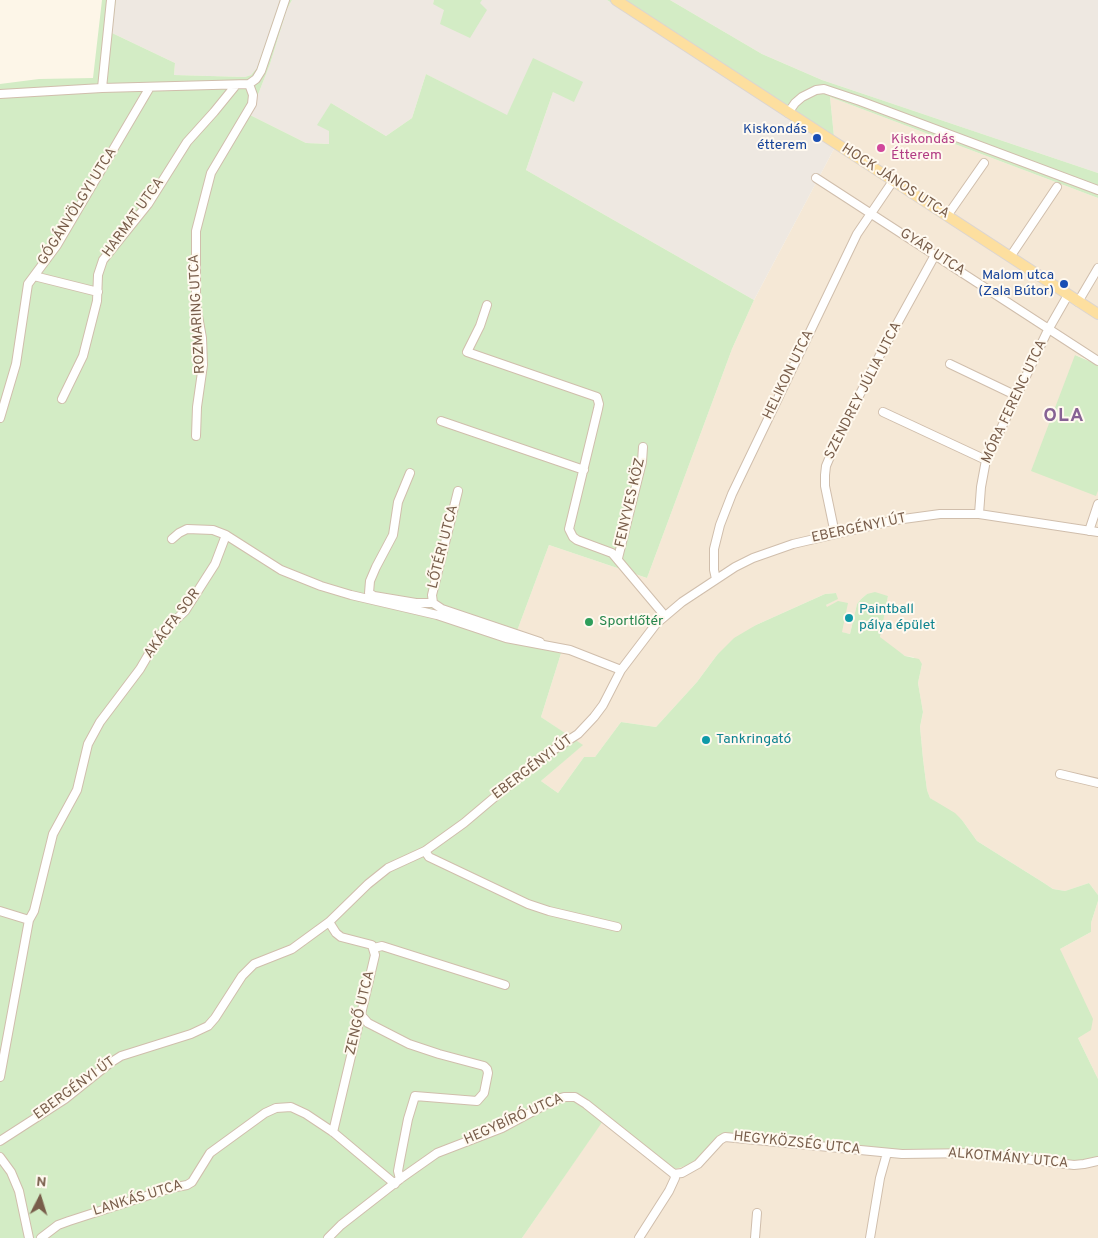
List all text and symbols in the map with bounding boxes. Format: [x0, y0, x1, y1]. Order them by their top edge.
place label: Kiskondás étterem [743, 122, 807, 154]
marker: Kiskondás étterem [811, 132, 823, 144]
place label: Kiskondás Étterem [891, 132, 955, 164]
street label: HOCK JÁNOS UTCA [838, 141, 952, 223]
marker: Kiskondás Étterem [875, 142, 887, 154]
street label: GÓGÁNVÖLGYI UTCA [35, 145, 121, 269]
street label: HARMAT UTCA [100, 175, 168, 261]
street label: GYÁR UTCA [896, 226, 968, 280]
street label: ROZMARING UTCA [186, 254, 210, 374]
place label: Malom utca (Zala Bútor) [978, 268, 1054, 300]
marker: Malom utca (Zala Bútor) [1058, 278, 1070, 290]
street label: SZENDREY JÚLIA UTCA [822, 320, 906, 462]
street label: HELIKON UTCA [760, 328, 818, 422]
street label: MÓRA FERENC UTCA [979, 337, 1051, 467]
district label: OLA [1043, 406, 1085, 428]
street label: FENYVES KÖZ [613, 457, 649, 549]
street label: LŐTÉRI UTCA [425, 503, 463, 591]
street label: EBERGÉNYI ÚT [810, 511, 908, 547]
street label: AKÁCFA SOR [141, 586, 205, 662]
place label: Paintball pálya épület [859, 602, 935, 634]
marker: Paintball pálya épület [843, 612, 855, 624]
place label: Sportlőtér [599, 614, 663, 630]
marker: Sportlőtér [583, 616, 595, 628]
street label: EBERGÉNYI ÚT [489, 732, 577, 804]
place label: Tankringató [716, 732, 791, 748]
marker: Tankringató [700, 734, 712, 746]
street label: ZENGŐ UTCA [343, 969, 379, 1057]
street label: EBERGÉNYI ÚT [31, 1054, 119, 1124]
street label: HEGYBÍRÓ UTCA [462, 1091, 566, 1149]
street label: HEGYKÖZSÉG UTCA [733, 1129, 861, 1159]
street label: ALKOTMÁNY UTCA [947, 1145, 1069, 1173]
north arrow [15, 1173, 65, 1223]
text: N [36, 1174, 47, 1191]
street label: LANKÁS UTCA [91, 1177, 185, 1221]

